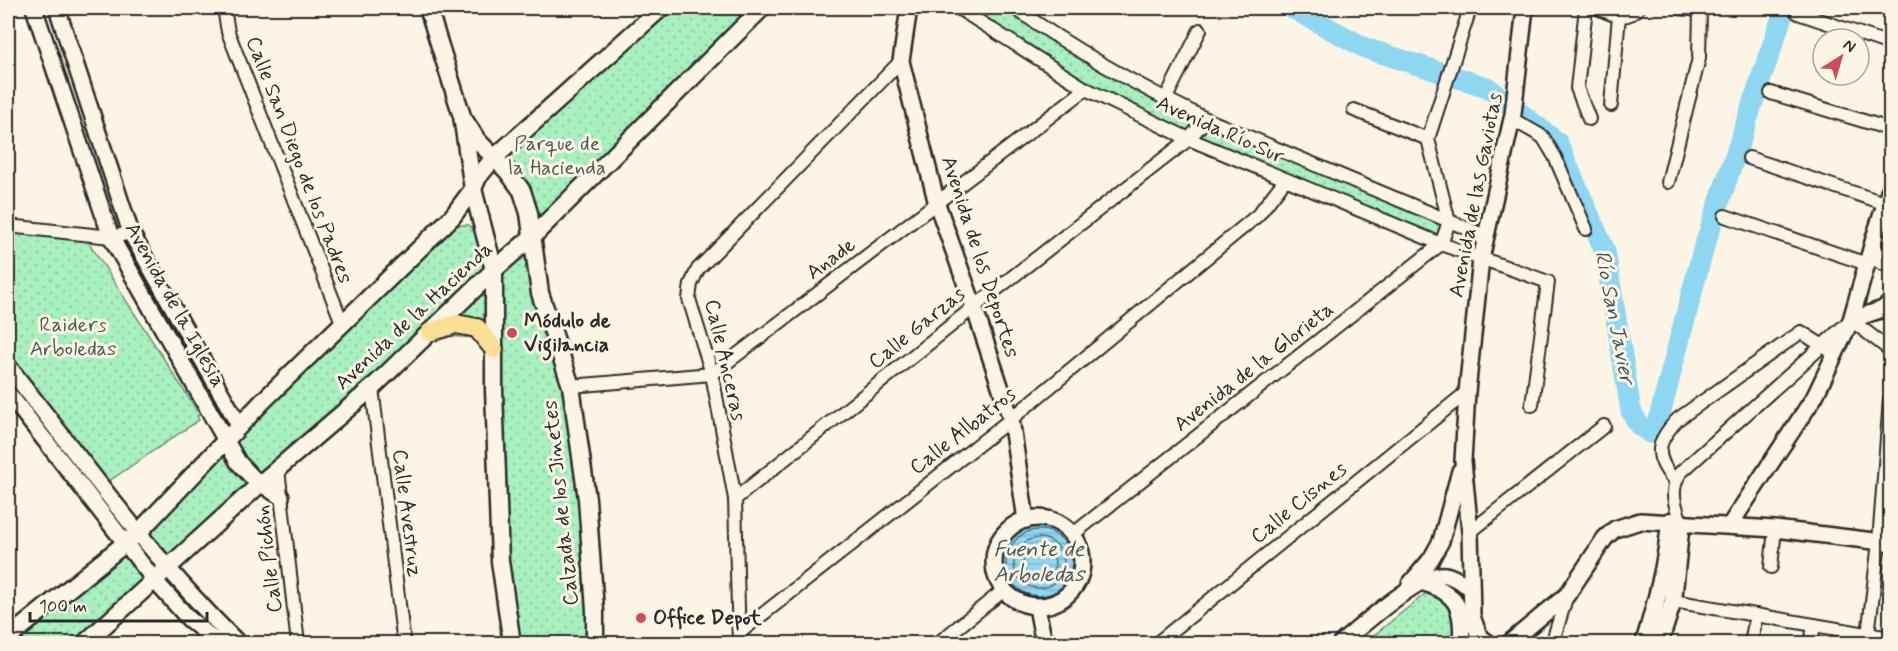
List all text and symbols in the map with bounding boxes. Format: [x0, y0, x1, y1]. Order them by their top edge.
north arrow [1811, 27, 1871, 87]
street label: Calle San Diego de los Padres [239, 32, 359, 288]
text: N [1839, 35, 1860, 58]
street label: Avenida Río Sur [1152, 89, 1289, 171]
street label: Avenida de las Gaviotas [1442, 90, 1510, 300]
park label: Parque de la Hacienda [508, 130, 606, 182]
street label: Avenida de los Deportes [934, 153, 1026, 361]
street label: Avenida de la Iglesia [118, 218, 232, 392]
street label: Anade [801, 231, 861, 287]
street label: Avenida de la Hacienda [329, 235, 499, 397]
water label: Río San Javier [1587, 248, 1641, 389]
street label: Calle Garzas [863, 280, 971, 376]
street label: Avenida de la Glorieta [1168, 296, 1340, 438]
street label: Calle Anceras [697, 297, 753, 423]
place label: Módulo de Vigilancia [524, 307, 611, 361]
park label: Raiders Arboledas [30, 311, 116, 363]
marker: Módulo de Vigilancia [505, 326, 519, 340]
street label: Calle Albatros [904, 381, 1022, 481]
street label: Calzada de los Jinetes [536, 399, 586, 607]
street label: Calle Avestruz [385, 448, 429, 578]
street label: Calle Cisnes [1245, 455, 1353, 551]
street label: Calle Pichón [249, 504, 289, 614]
water label: Fuente de Arboledas [994, 536, 1087, 589]
scale bar [30, 585, 207, 623]
text: 100 m [39, 595, 87, 619]
place label: Office Depot [653, 604, 762, 632]
marker: Office Depot [634, 611, 648, 625]

